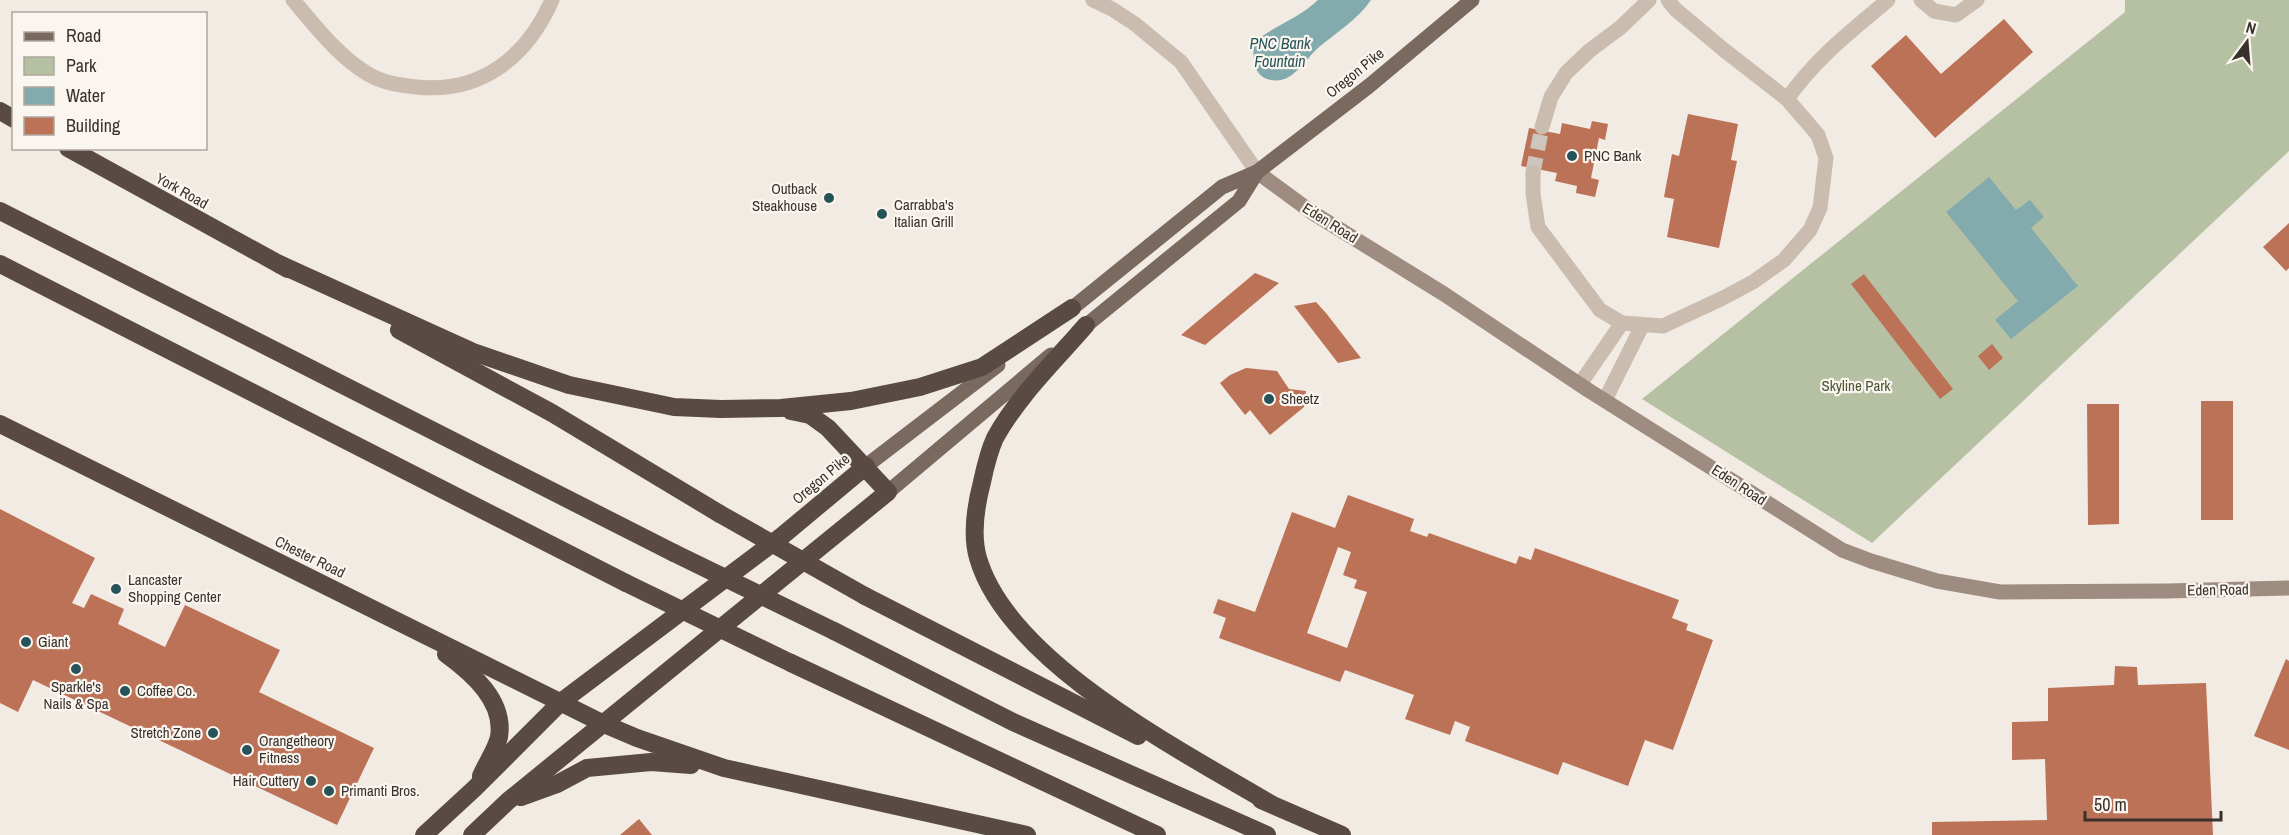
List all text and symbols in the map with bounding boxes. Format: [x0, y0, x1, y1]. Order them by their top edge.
legend [12, 12, 207, 150]
north arrow [2217, 12, 2277, 72]
text: N [2244, 16, 2259, 39]
text: Road [66, 23, 101, 48]
water label: PNC Bank Fountain [1249, 32, 1311, 72]
street label: Oregon Pike [1321, 43, 1388, 103]
text: Park [66, 53, 97, 78]
text: Water [66, 83, 105, 108]
text: Building [66, 113, 121, 138]
place label: PNC Bank [1584, 145, 1642, 166]
marker: PNC Bank [1565, 149, 1579, 163]
street label: York Road [152, 168, 212, 214]
place label: Outback Steakhouse [752, 178, 818, 216]
marker: Outback Steakhouse [822, 191, 836, 205]
place label: Carrabba's Italian Grill [894, 194, 954, 232]
street label: Eden Road [1299, 197, 1362, 248]
marker: Carrabba's Italian Grill [875, 207, 889, 221]
park label: Skyline Park [1821, 375, 1891, 396]
place label: Sheetz [1281, 388, 1319, 409]
marker: Sheetz [1262, 392, 1276, 406]
street label: Oregon Pike [787, 448, 854, 509]
street label: Eden Road [1708, 459, 1771, 510]
street label: Chester Road [272, 530, 349, 583]
place label: Lancaster Shopping Center [128, 569, 221, 607]
street label: Eden Road [2187, 578, 2249, 601]
marker: Lancaster Shopping Center [109, 582, 123, 596]
place label: Giant [38, 631, 69, 652]
marker: Giant [19, 635, 33, 649]
marker: Sparkle's Nails & Spa [69, 662, 83, 676]
place label: Sparkle's Nails & Spa [44, 676, 109, 714]
place label: Coffee Co. [137, 680, 196, 701]
marker: Coffee Co. [118, 684, 132, 698]
place label: Stretch Zone [131, 722, 201, 743]
marker: Stretch Zone [206, 726, 220, 740]
place label: Orangetheory Fitness [259, 730, 335, 768]
marker: Orangetheory Fitness [240, 743, 254, 757]
place label: Hair Cuttery [233, 770, 300, 791]
marker: Hair Cuttery [304, 774, 318, 788]
place label: Primanti Bros. [341, 780, 420, 801]
marker: Primanti Bros. [322, 784, 336, 798]
scale bar [2085, 784, 2222, 822]
text: 50 m [2094, 792, 2127, 817]

